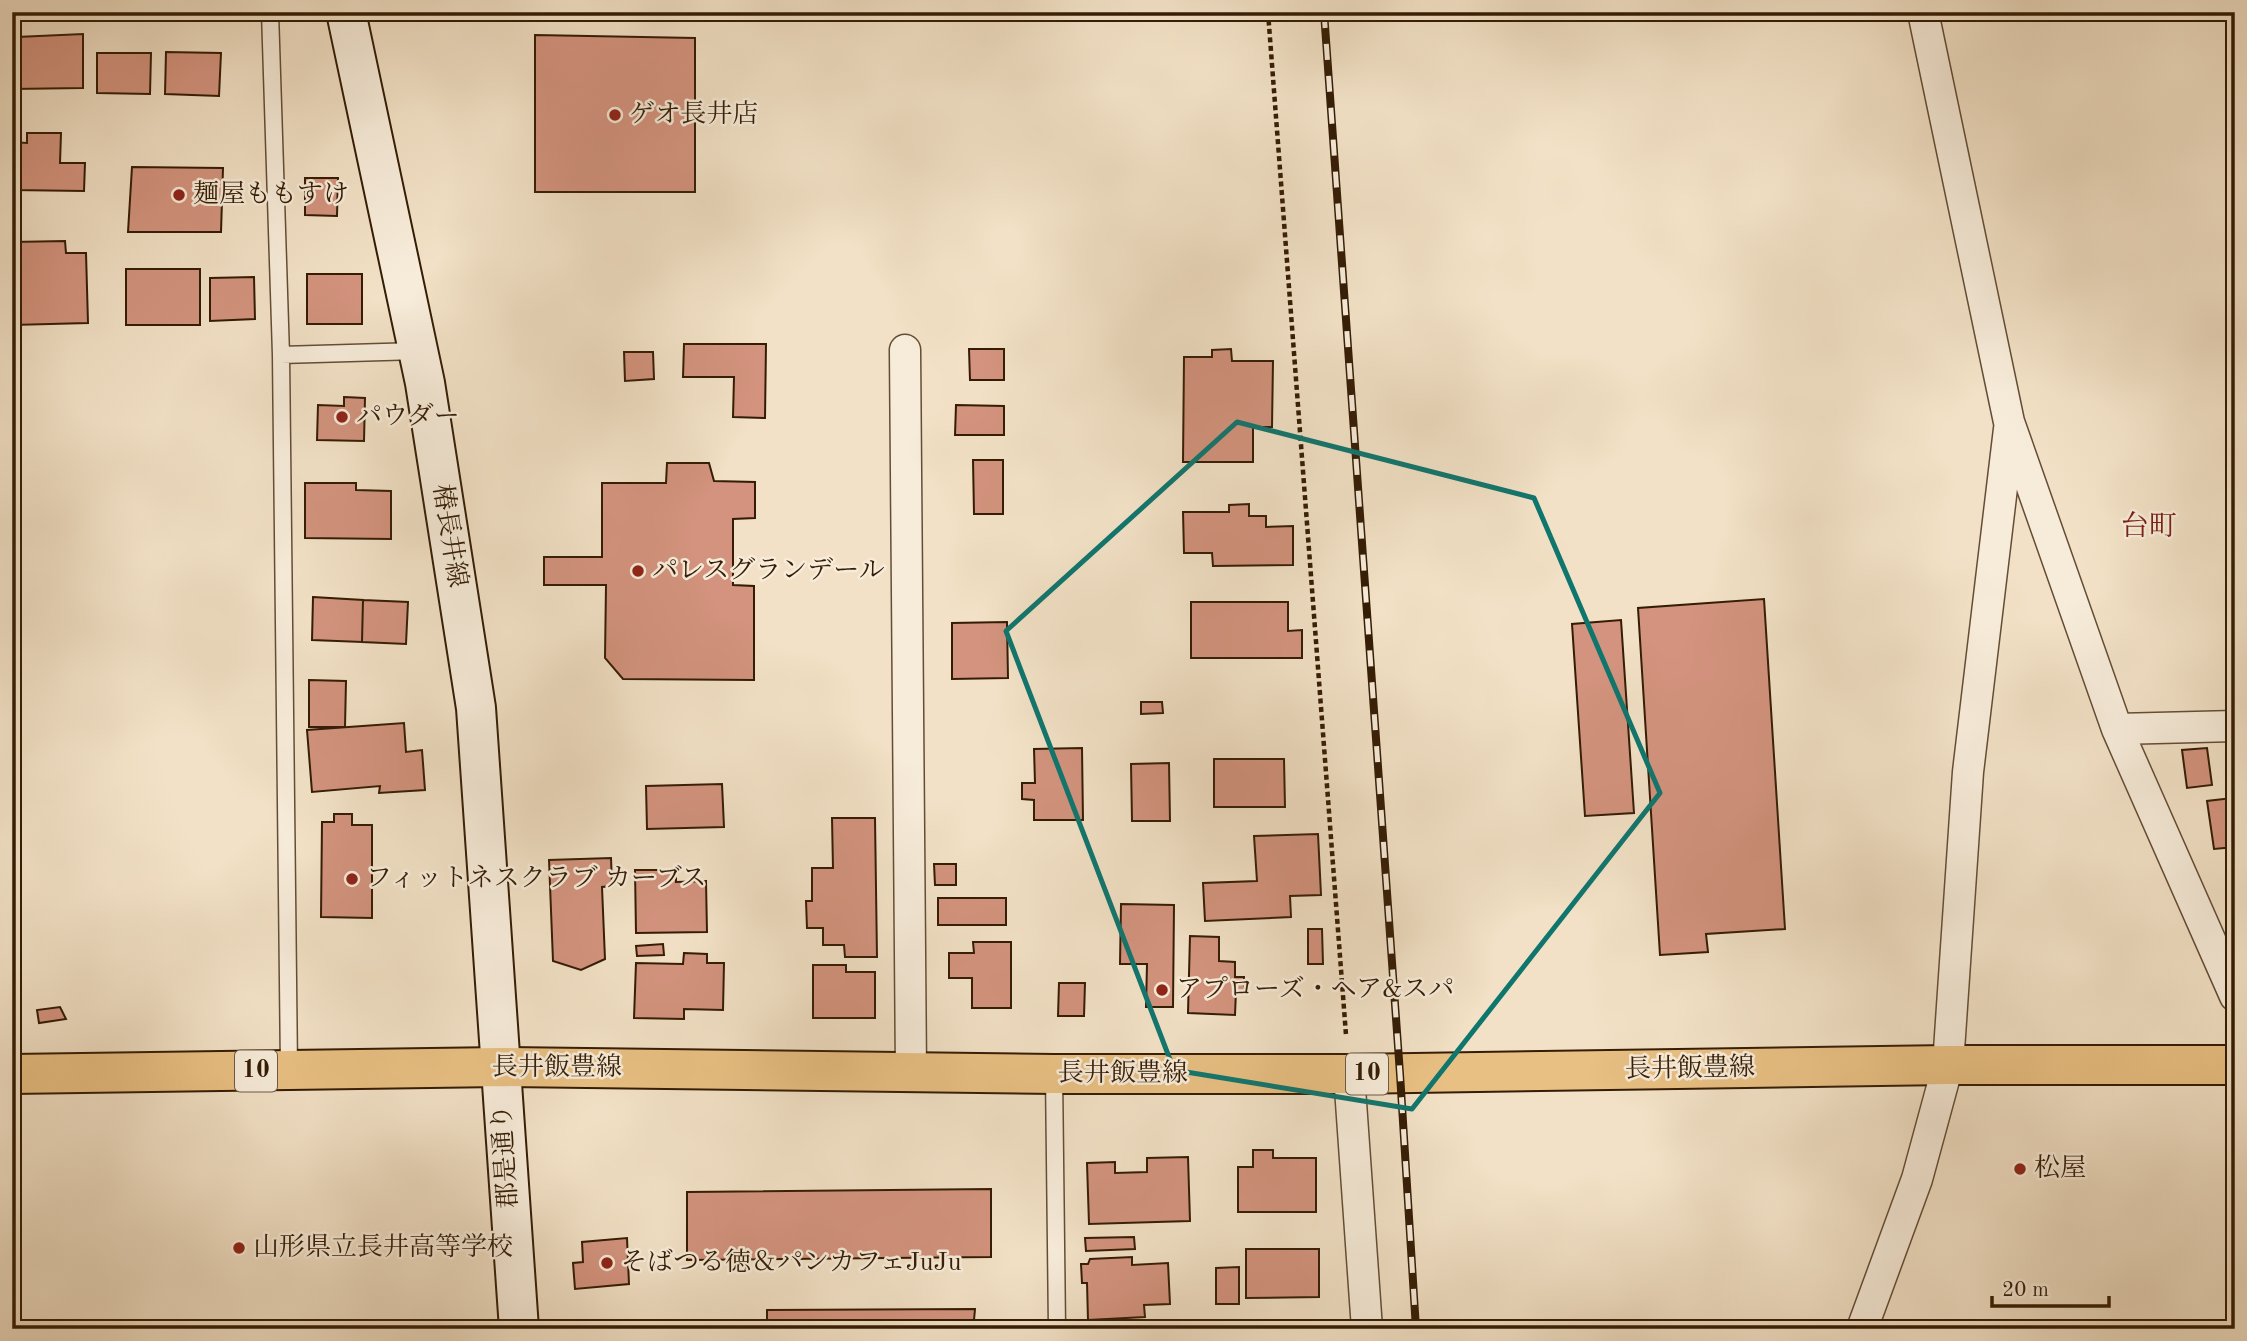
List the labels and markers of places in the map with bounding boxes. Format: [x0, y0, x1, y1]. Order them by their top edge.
place label: ゲオ長井店 [629, 100, 758, 128]
marker: ゲオ長井店 [607, 107, 623, 123]
place label: 麺屋ももすけ [193, 180, 349, 208]
marker: 麺屋ももすけ [171, 187, 187, 203]
place label: パウダー [356, 402, 460, 430]
marker: パウダー [334, 409, 350, 425]
place label: パレスグランデール [652, 556, 885, 584]
marker: パレスグランデール [630, 563, 646, 579]
place label: フィットネスクラブ カーブス [366, 864, 707, 892]
marker: フィットネスクラブ カーブス [344, 871, 360, 887]
place label: アプローズ・ヘア&スパ [1176, 975, 1454, 1003]
marker: アプローズ・ヘア&スパ [1154, 982, 1170, 998]
place label: 松屋 [2034, 1154, 2086, 1182]
marker: 松屋 [2012, 1161, 2028, 1177]
place label: 山形県立長井高等学校 [253, 1233, 513, 1261]
marker: 山形県立長井高等学校 [231, 1240, 247, 1256]
place label: そばつる徳＆パンカフェJuJu [621, 1248, 962, 1276]
marker: そばつる徳＆パンカフェJuJu [599, 1255, 615, 1271]

